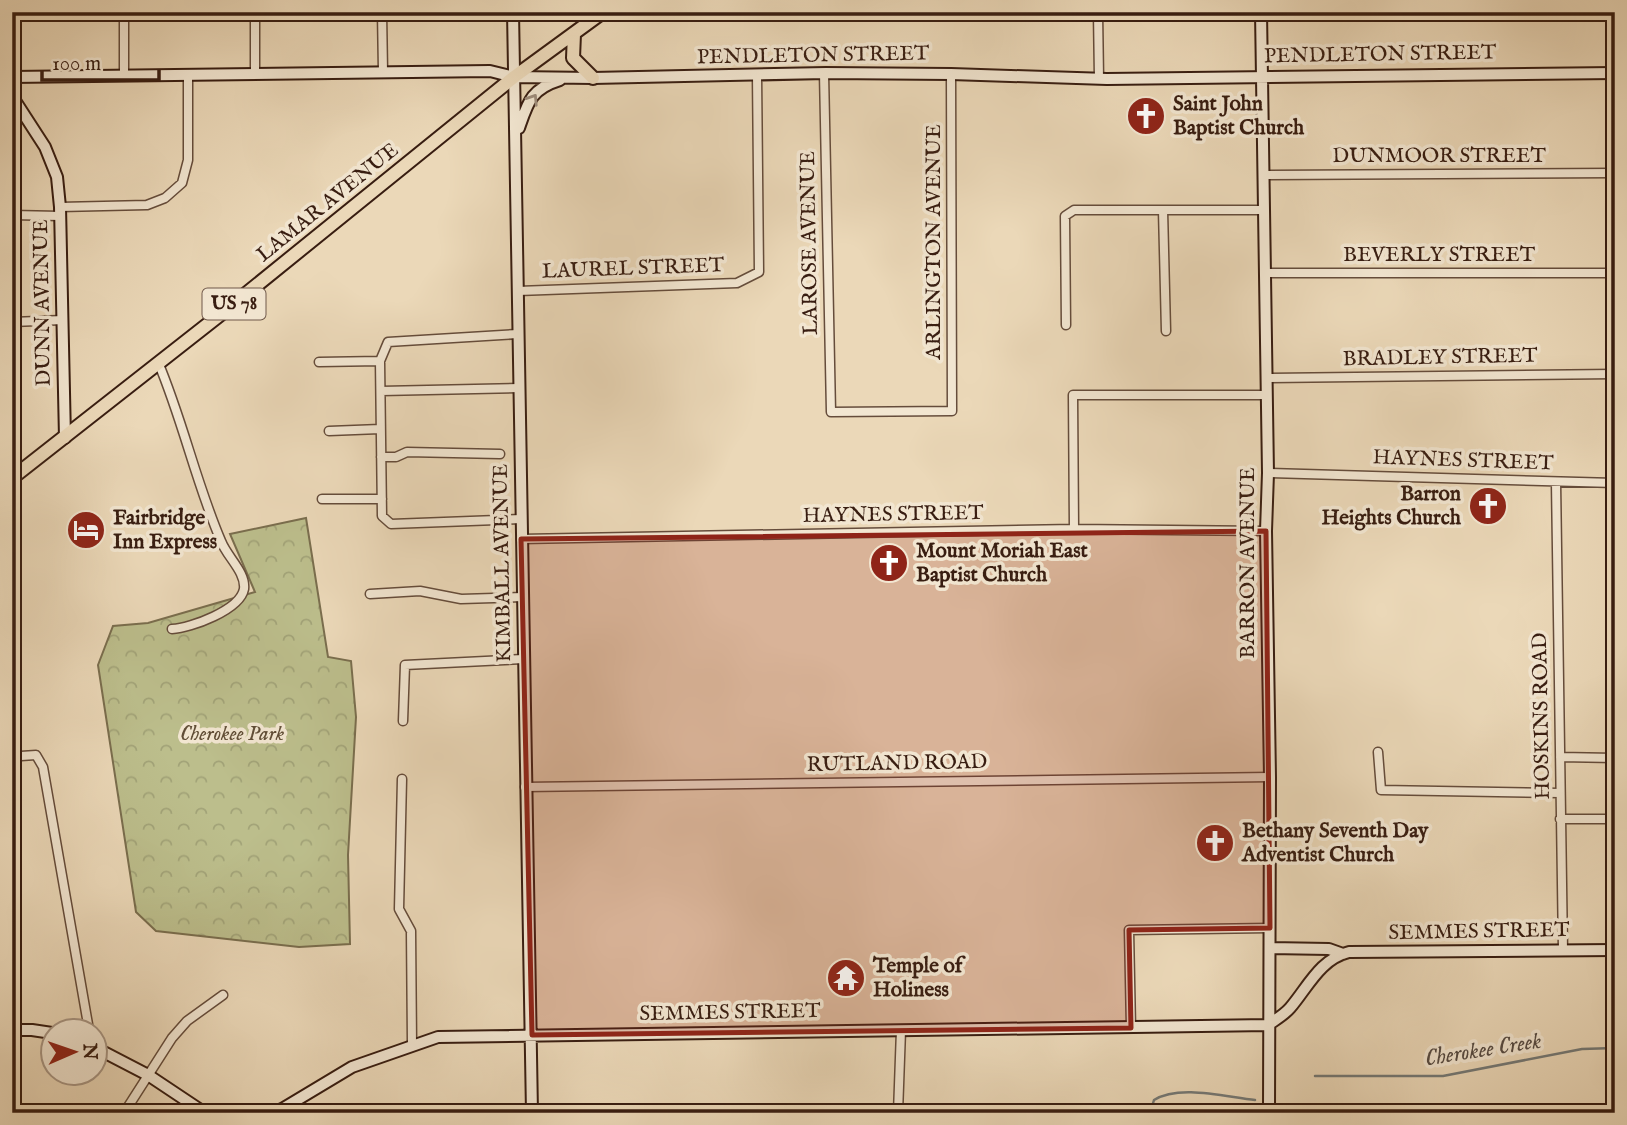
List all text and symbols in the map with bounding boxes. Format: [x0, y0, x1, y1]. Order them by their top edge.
scale bar [42, 38, 159, 82]
street label: PENDLETON STREET [1264, 39, 1497, 71]
street label: PENDLETON STREET [697, 40, 930, 72]
text: 100 m [52, 51, 101, 78]
place label: Saint John Baptist Church [1173, 91, 1305, 142]
one-way arrow [524, 94, 537, 107]
church icon: Saint John Baptist Church [1125, 95, 1167, 137]
street label: ARLINGTON AVENUE [921, 124, 948, 361]
street label: LAMAR AVENUE [251, 137, 405, 269]
street label: DUNMOOR STREET [1332, 143, 1546, 170]
street label: LAROSE AVENUE [795, 151, 825, 335]
street label: DUNN AVENUE [28, 219, 58, 387]
street label: BEVERLY STREET [1343, 242, 1536, 269]
street label: LAUREL STREET [541, 252, 725, 286]
road number: US 78 [202, 288, 266, 320]
street label: BRADLEY STREET [1342, 343, 1538, 373]
street label: HAYNES STREET [1372, 444, 1555, 478]
street label: KIMBALL AVENUE [488, 464, 518, 662]
street label: BARRON AVENUE [1235, 467, 1262, 659]
place label: Barron Heights Church [1321, 481, 1462, 532]
church icon: Barron Heights Church [1467, 485, 1509, 527]
street label: HAYNES STREET [802, 500, 984, 530]
place label: Fairbridge Inn Express [113, 505, 217, 556]
hotel icon: Fairbridge Inn Express [65, 509, 107, 551]
place label: Mount Moriah East Baptist Church [916, 538, 1089, 589]
church icon: Mount Moriah East Baptist Church [868, 542, 910, 584]
street label: HOSKINS ROAD [1527, 632, 1557, 800]
park label: Cherokee Park [180, 721, 285, 748]
street label: RUTLAND ROAD [806, 749, 988, 779]
place label: Bethany Seventh Day Adventist Church [1241, 818, 1429, 869]
church icon: Bethany Seventh Day Adventist Church [1194, 822, 1236, 864]
street label: SEMMES STREET [1388, 917, 1570, 947]
place label: Temple of Holiness [872, 953, 966, 1004]
temple icon: Temple of Holiness [825, 957, 867, 999]
street label: SEMMES STREET [639, 998, 821, 1028]
north arrow [38, 1016, 108, 1086]
water label: Cherokee Creek [1423, 1026, 1543, 1074]
text: N [77, 1042, 101, 1061]

